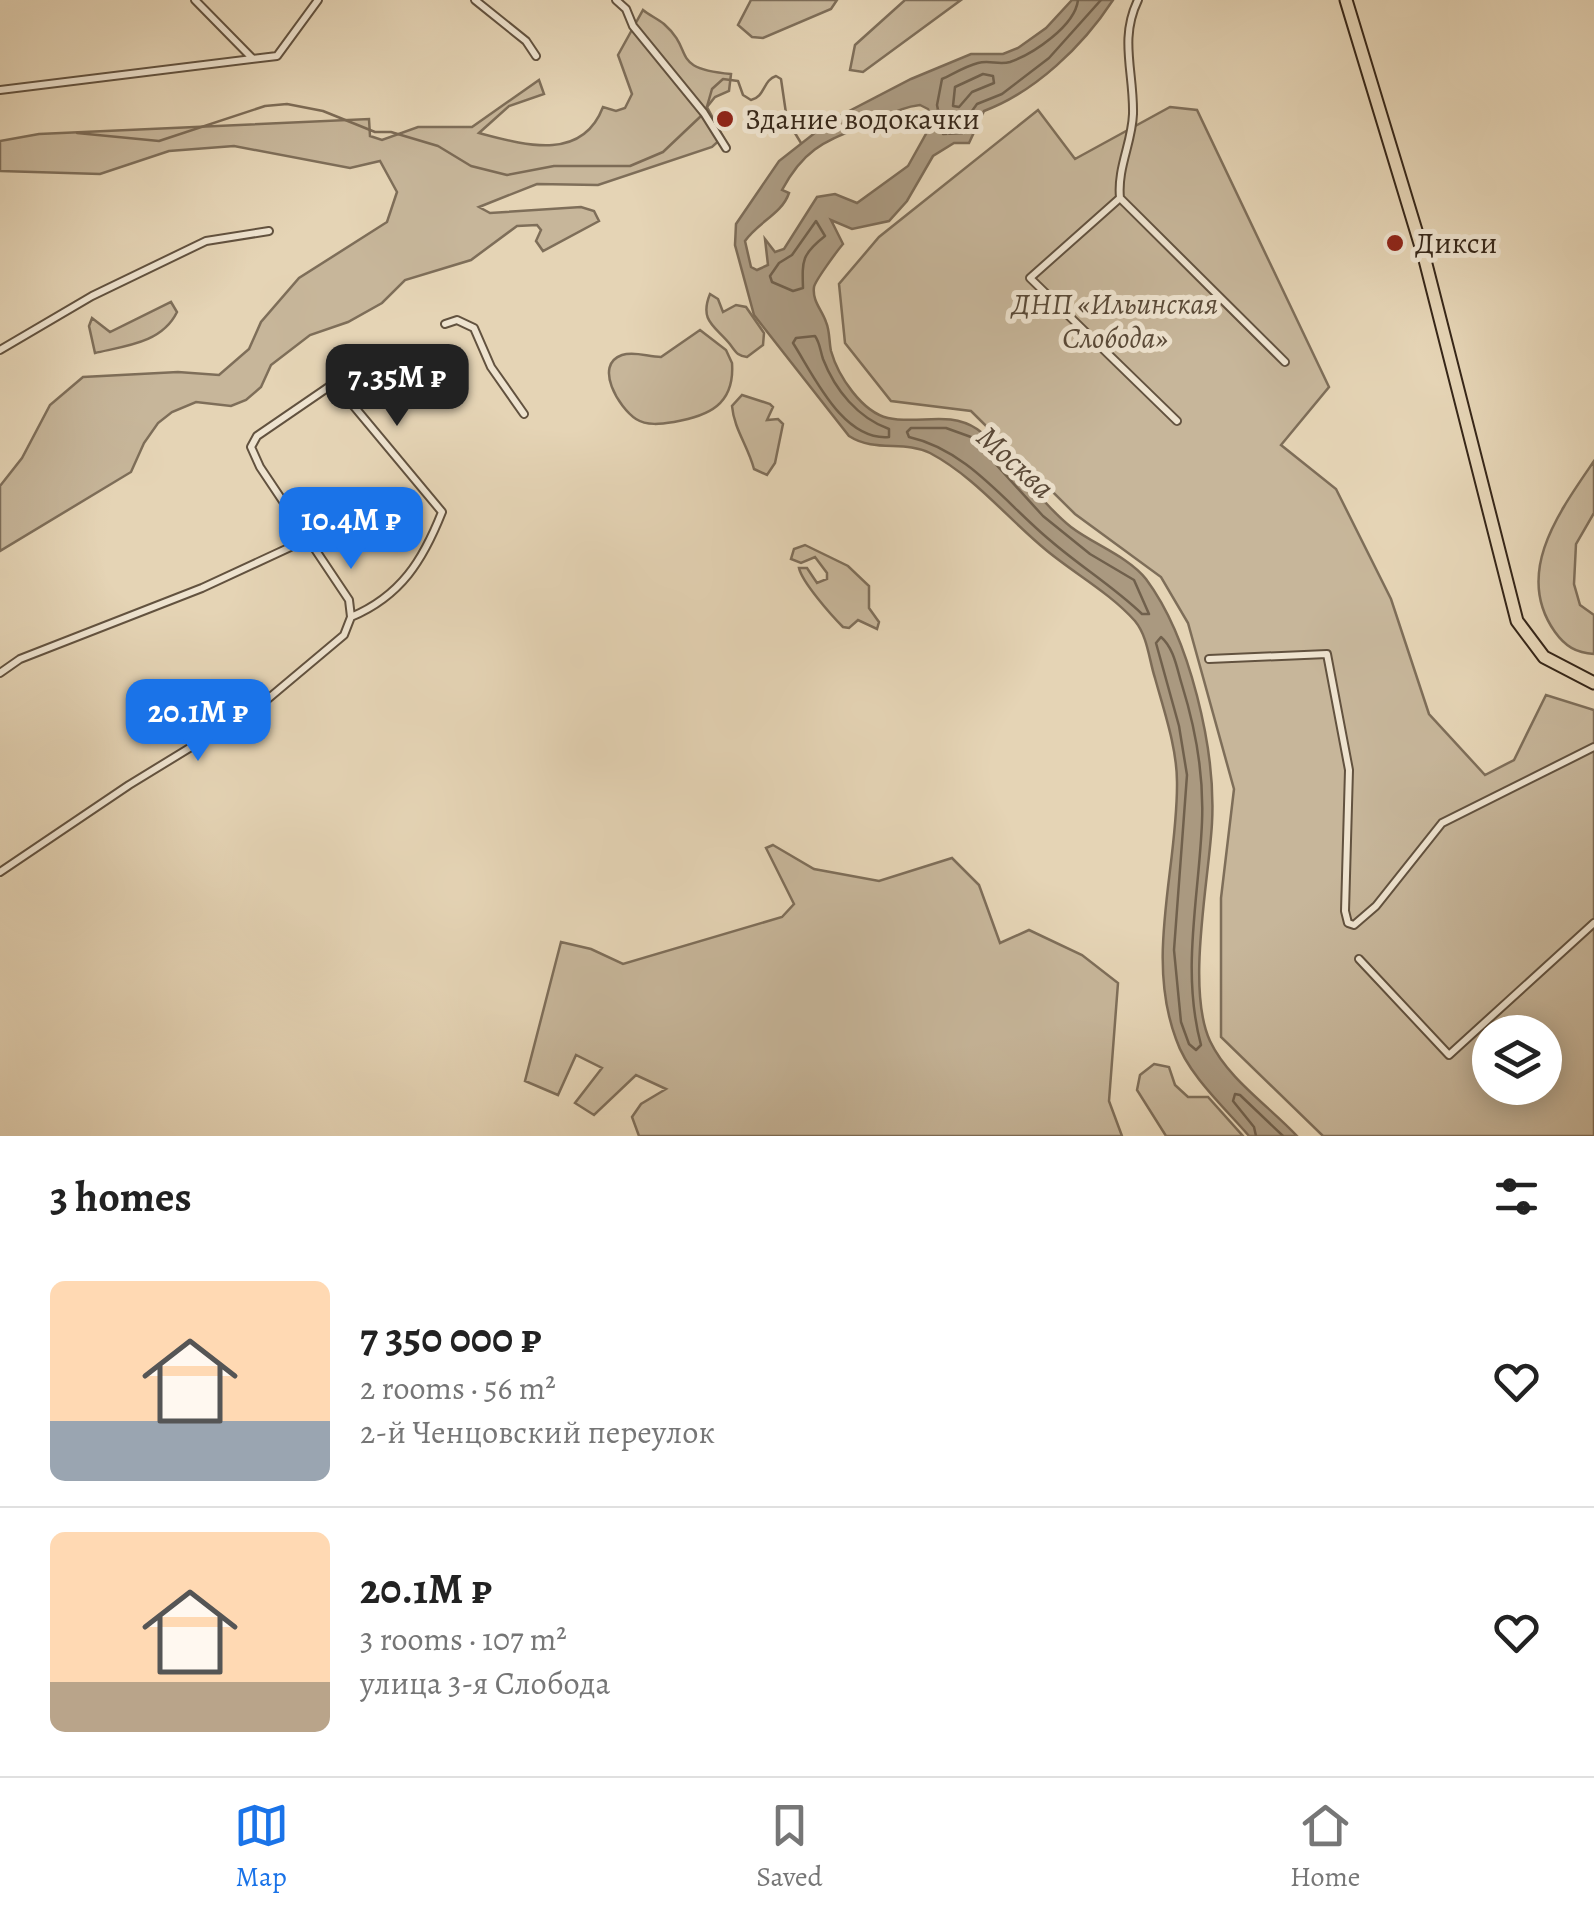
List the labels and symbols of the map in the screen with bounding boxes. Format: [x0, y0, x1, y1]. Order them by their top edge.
place label: Здание водокачки [745, 99, 980, 139]
marker: Здание водокачки [714, 108, 736, 130]
place label: Дикси [1415, 223, 1497, 263]
marker: Дикси [1384, 232, 1406, 254]
park label: ДНП «Ильинская Слобода» [1010, 284, 1218, 358]
pin: 7.35M ₽ [305, 344, 489, 429]
water label: Москва [968, 415, 1064, 509]
pin: 10.4M ₽ [259, 487, 443, 572]
pin: 20.1M ₽ [106, 679, 290, 764]

